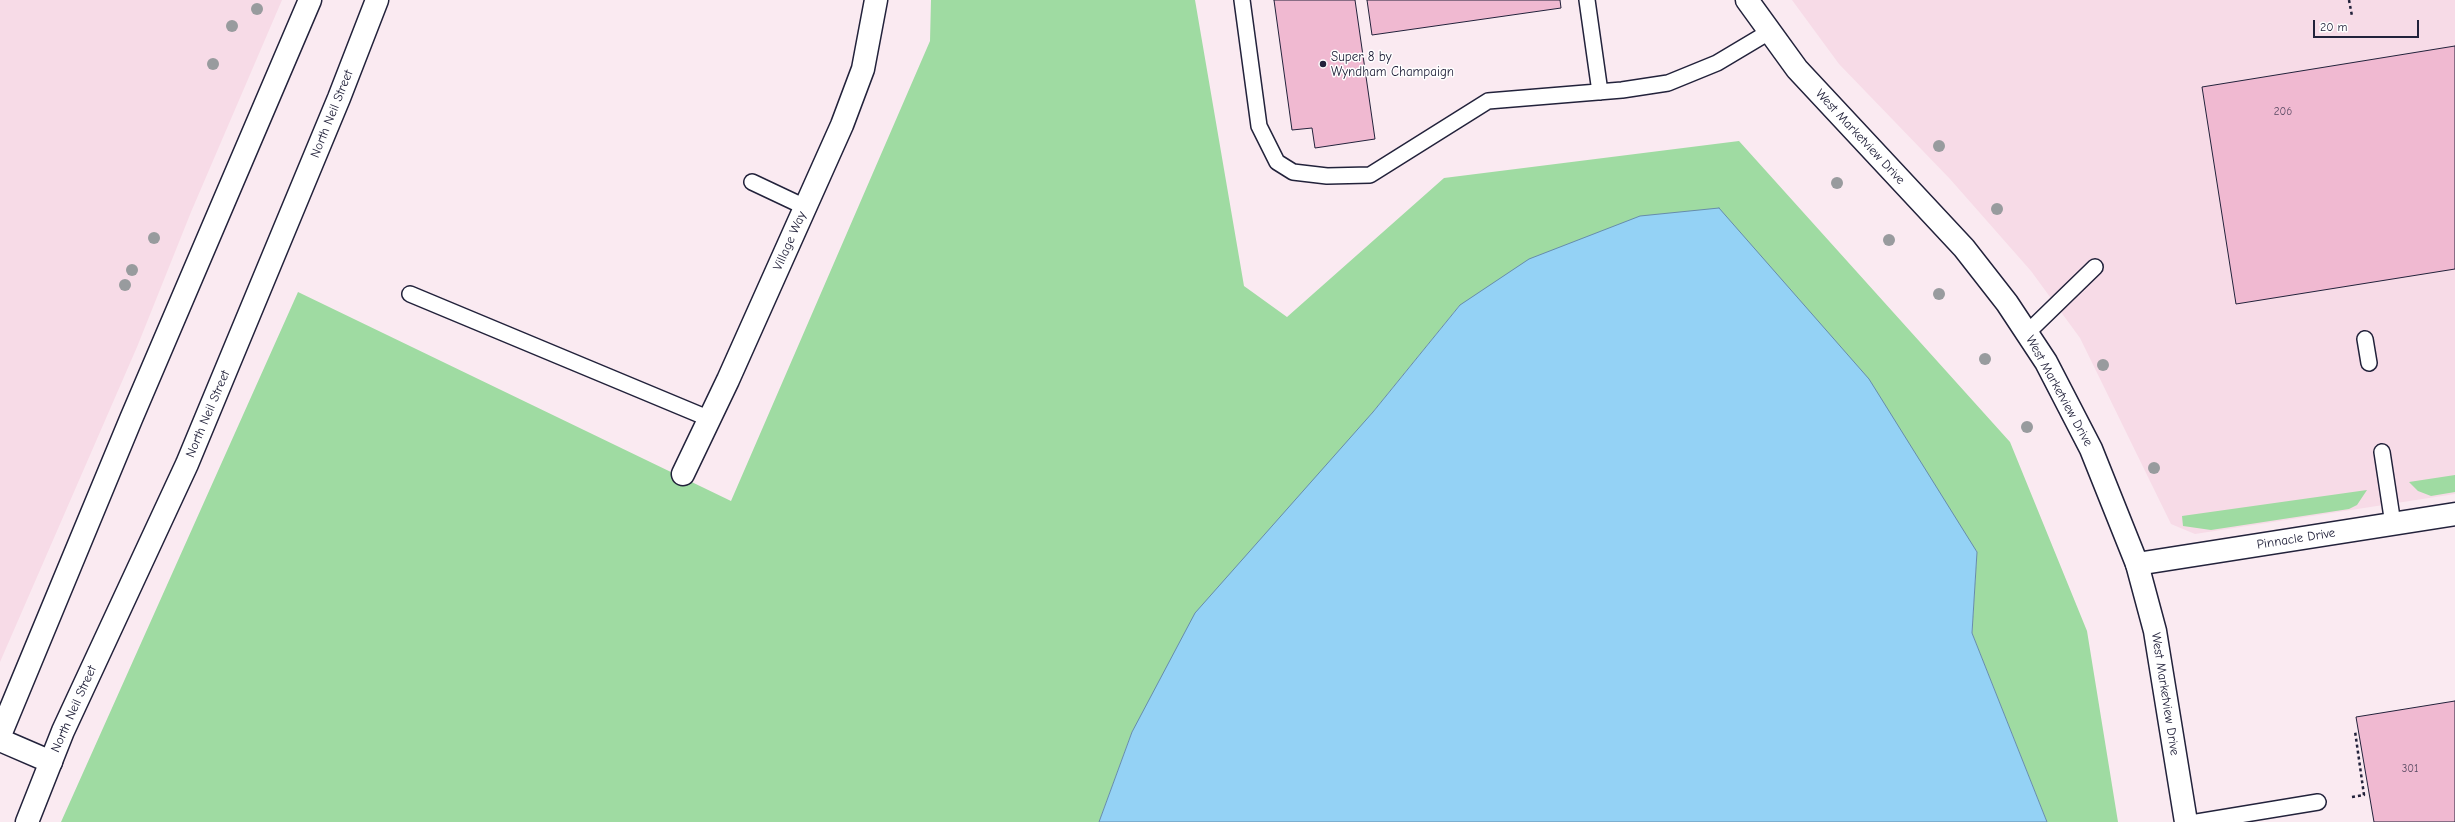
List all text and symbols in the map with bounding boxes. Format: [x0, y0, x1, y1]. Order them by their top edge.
scale bar [2315, 12, 2421, 38]
text: 20 m [2320, 20, 2348, 34]
place label: Super 8 by Wyndham Champaign [1331, 49, 1454, 80]
marker: Super 8 by Wyndham Champaign [1318, 59, 1328, 69]
street label: North Neil Street [307, 68, 357, 160]
street label: West Marketview Drive [1812, 86, 1908, 188]
house number: 206 [2274, 105, 2292, 119]
street label: Village Way [770, 209, 810, 273]
street label: West Marketview Drive [2022, 333, 2096, 449]
street label: North Neil Street [183, 368, 233, 460]
street label: Pinnacle Drive [2256, 525, 2336, 553]
street label: West Marketview Drive [2148, 631, 2182, 757]
street label: North Neil Street [48, 663, 100, 755]
house number: 301 [2402, 762, 2418, 776]

